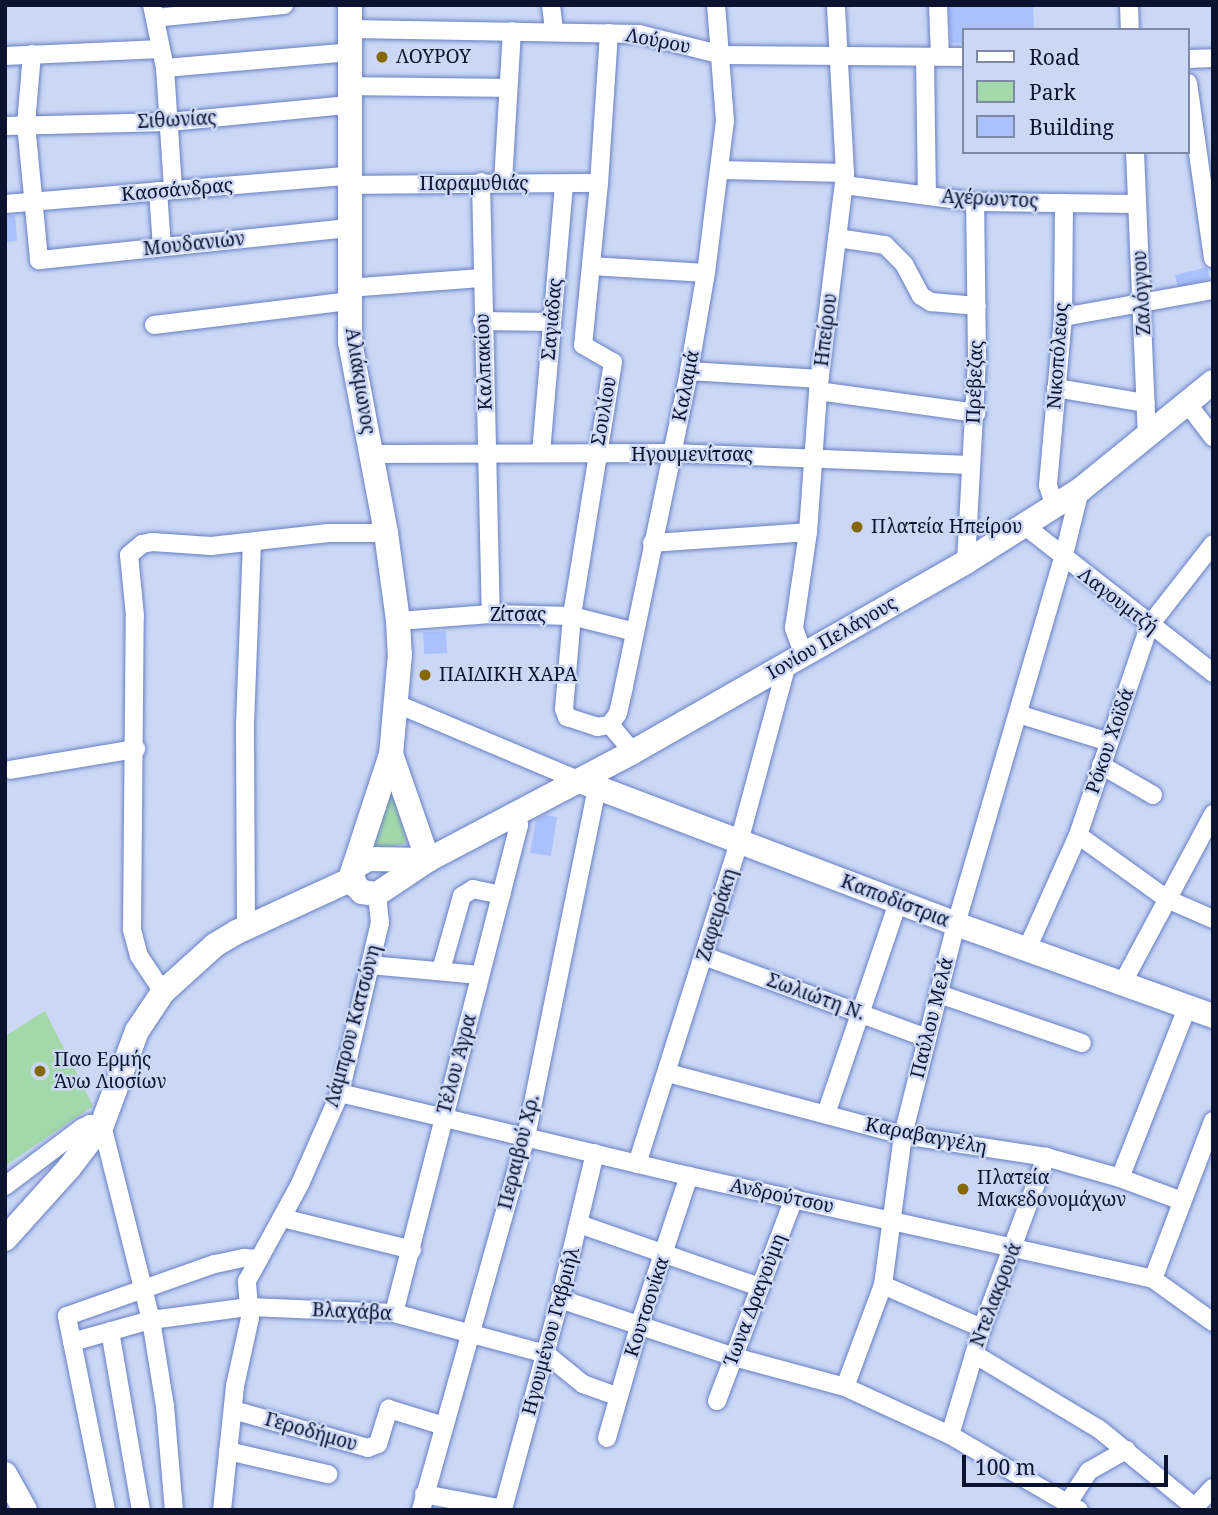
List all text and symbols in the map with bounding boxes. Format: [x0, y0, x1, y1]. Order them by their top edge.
street label: Λούρου [624, 24, 692, 58]
legend [962, 28, 1190, 154]
text: Road [1029, 43, 1080, 71]
place label: ΛΟΥΡΟΥ [396, 46, 471, 68]
marker: ΛΟΥΡΟΥ [374, 49, 390, 65]
text: Park [1029, 78, 1076, 106]
street label: Σιθωνίας [137, 107, 217, 133]
text: Building [1029, 113, 1114, 141]
street label: Παραμυθιάς [420, 173, 528, 195]
street label: Κασσάνδρας [120, 174, 234, 206]
street label: Αχέρωντος [941, 185, 1039, 213]
street label: Μουδανιών [142, 227, 246, 261]
street label: Ζαλόγγου [1128, 250, 1156, 336]
street label: Σαγιάδας [537, 277, 567, 361]
street label: Ηπείρου [810, 292, 842, 368]
street label: Νικοπόλεως [1043, 302, 1073, 410]
street label: Καλπακίου [471, 313, 497, 411]
street label: Αλιάκμωνος [340, 326, 380, 436]
street label: Πρέβεζας [962, 340, 988, 424]
street label: Καλαμά [668, 348, 704, 424]
street label: Σουλίου [587, 375, 621, 447]
street label: Ηγουμενίτσας [631, 444, 753, 466]
place label: Πλατεία Ηπείρου [871, 516, 1022, 538]
marker: Πλατεία Ηπείρου [849, 519, 865, 535]
street label: Λαγουμτζή [1074, 563, 1162, 639]
street label: Ιονίου Πελάγους [763, 592, 901, 684]
street label: Ζίτσας [490, 604, 546, 626]
place label: ΠΑΙΔΙΚΗ ΧΑΡΑ [439, 664, 577, 686]
marker: ΠΑΙΔΙΚΗ ΧΑΡΑ [417, 667, 433, 683]
street label: Ρόκου Χοϊδά [1081, 685, 1139, 797]
street label: Ζαφειράκη [692, 866, 742, 964]
street label: Καποδίστρια [838, 870, 952, 932]
street label: Λάμπρου Κατσώνη [320, 942, 386, 1110]
street label: Παύλου Μελά [906, 955, 958, 1081]
street label: Σωλιώτη Ν. [764, 969, 868, 1025]
street label: Τέλου Άγρα [433, 1012, 481, 1116]
place label: Παο Ερμής Άνω Λιοσίων [54, 1049, 167, 1093]
marker: Παο Ερμής Άνω Λιοσίων [32, 1063, 48, 1079]
street label: Περαιβού Χρ. [494, 1092, 544, 1212]
street label: Καραβαγγέλη [863, 1113, 989, 1159]
place label: Πλατεία Μακεδονομάχων [977, 1167, 1126, 1211]
street label: Ανδρούτσου [728, 1174, 836, 1218]
marker: Πλατεία Μακεδονομάχων [955, 1181, 971, 1197]
street label: Ίωνα Δραγούμη [719, 1231, 791, 1369]
street label: Ντελακρουά [966, 1240, 1026, 1350]
street label: Ηγουμένου Γαβριήλ [518, 1244, 584, 1418]
street label: Κουτσονίκα [620, 1254, 674, 1360]
street label: Βλαχάβα [311, 1299, 393, 1325]
street label: Γεροδήμου [262, 1408, 360, 1456]
scale bar [966, 1442, 1172, 1486]
text: 100 m [975, 1453, 1036, 1481]

